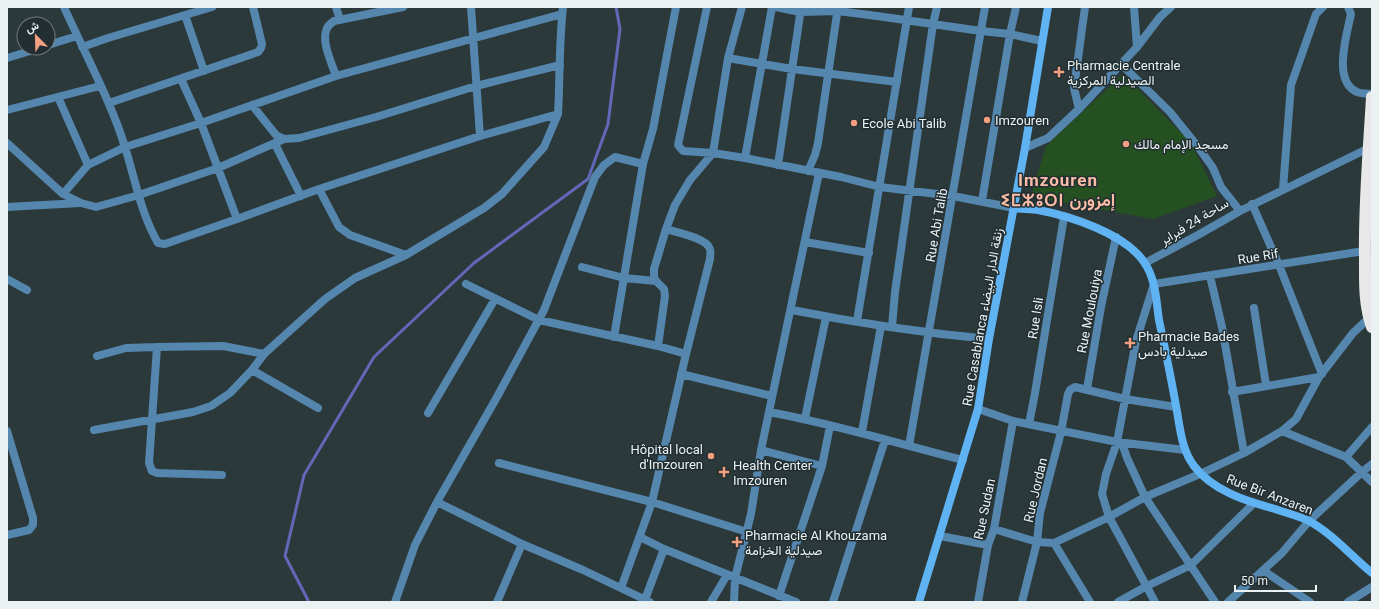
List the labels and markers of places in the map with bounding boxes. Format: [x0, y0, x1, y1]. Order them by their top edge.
place label: Pharmacie Centrale الصيدلية المركزية [1067, 58, 1181, 89]
marker: Pharmacie Centrale الصيدلية المركزية [1054, 67, 1064, 77]
place label: Imzouren [995, 113, 1049, 128]
marker: Imzouren [982, 115, 992, 125]
place label: Ecole Abi Talib [862, 116, 946, 131]
marker: Ecole Abi Talib [849, 118, 859, 128]
place label: مسجد الإمام مالك [1134, 137, 1229, 154]
marker: مسجد الإمام مالك [1121, 139, 1131, 149]
place label: Pharmacie Bades صيدلية بادس [1138, 329, 1240, 360]
marker: Pharmacie Bades صيدلية بادس [1125, 338, 1135, 348]
place label: Hôpital local d'Imzouren [631, 442, 703, 472]
marker: Hôpital local d'Imzouren [706, 451, 716, 461]
place label: Health Center Imzouren [733, 458, 813, 488]
marker: Health Center Imzouren [718, 466, 730, 478]
place label: Pharmacie Al Khouzama صيدلية الخزامة [745, 528, 887, 559]
marker: Pharmacie Al Khouzama صيدلية الخزامة [732, 537, 742, 547]

